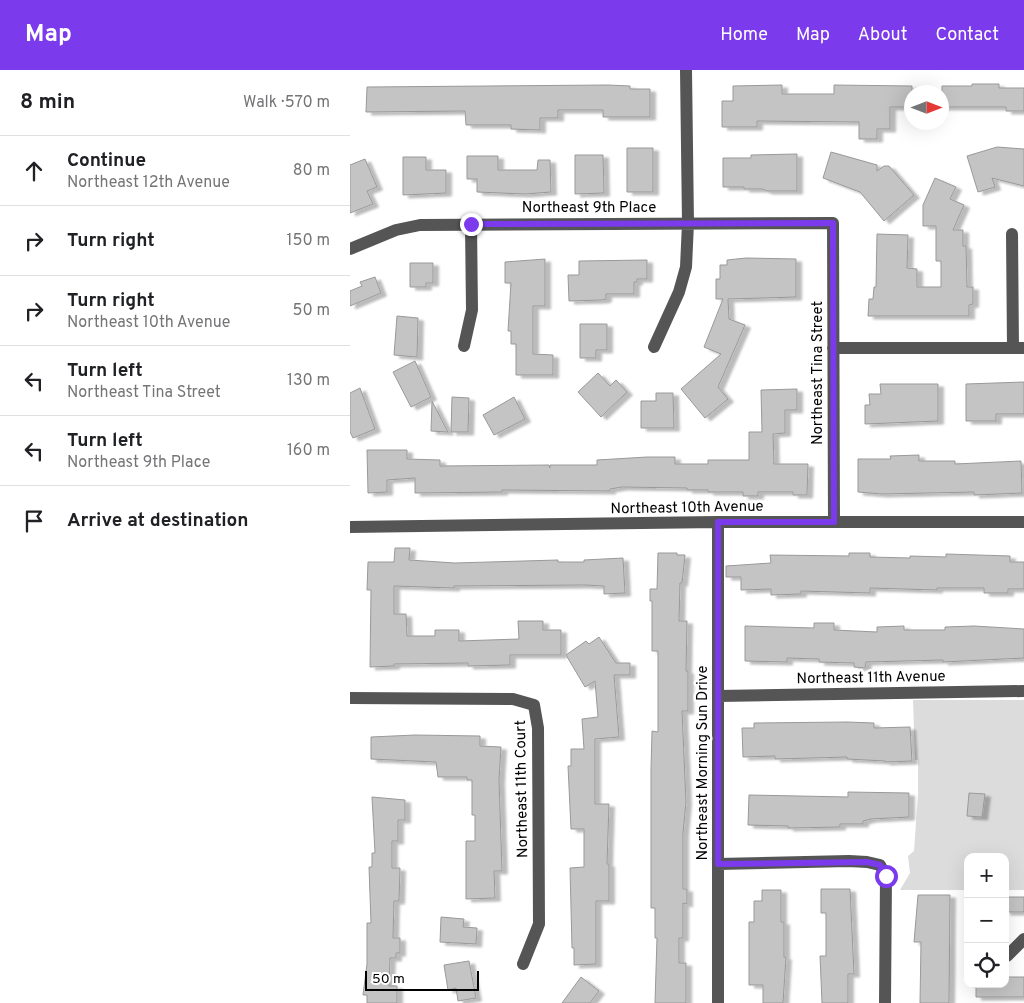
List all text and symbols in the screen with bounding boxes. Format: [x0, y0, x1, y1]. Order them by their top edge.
text: Map [25, 20, 72, 50]
text: Home [720, 24, 768, 47]
text: Map [796, 24, 830, 47]
text: About [858, 24, 907, 47]
text: Contact [935, 24, 999, 47]
north arrow [904, 85, 949, 130]
text: 8 min [20, 89, 75, 116]
text: Walk · 570 m [243, 93, 330, 113]
text: Continue [67, 149, 146, 173]
icon: ahead [20, 157, 48, 185]
text: 80 m [293, 161, 330, 181]
text: Northeast 12th Avenue [67, 173, 230, 193]
street label: Northeast 9th Place [522, 199, 656, 218]
route end [460, 213, 483, 236]
icon: right [20, 227, 48, 255]
text: Turn right [67, 229, 155, 253]
text: 150 m [287, 231, 330, 251]
text: Turn right [67, 289, 155, 313]
icon: right [20, 297, 48, 325]
text: 50 m [293, 301, 330, 321]
street label: Northeast Tina Street [809, 301, 828, 445]
text: Northeast 10th Avenue [67, 313, 230, 333]
text: Turn left [67, 359, 143, 383]
icon: left [20, 367, 48, 395]
text: 130 m [287, 371, 330, 391]
text: Northeast Tina Street [67, 383, 221, 403]
text: Turn left [67, 429, 143, 453]
icon: left [20, 437, 48, 465]
text: 160 m [287, 441, 330, 461]
text: Northeast 9th Place [67, 453, 210, 473]
street label: Northeast 10th Avenue [610, 498, 764, 519]
icon: arrive [20, 507, 48, 535]
text: Arrive at destination [67, 509, 248, 533]
street label: Northeast Morning Sun Drive [694, 665, 713, 861]
street label: Northeast 11th Avenue [796, 668, 946, 689]
street label: Northeast 11th Court [512, 720, 533, 858]
map controls [964, 853, 1009, 988]
button: + [964, 853, 1009, 898]
route start [875, 865, 898, 888]
button: − [964, 898, 1009, 943]
button: locate [964, 943, 1009, 988]
scale bar [365, 968, 479, 991]
text: 50 m [372, 971, 405, 988]

